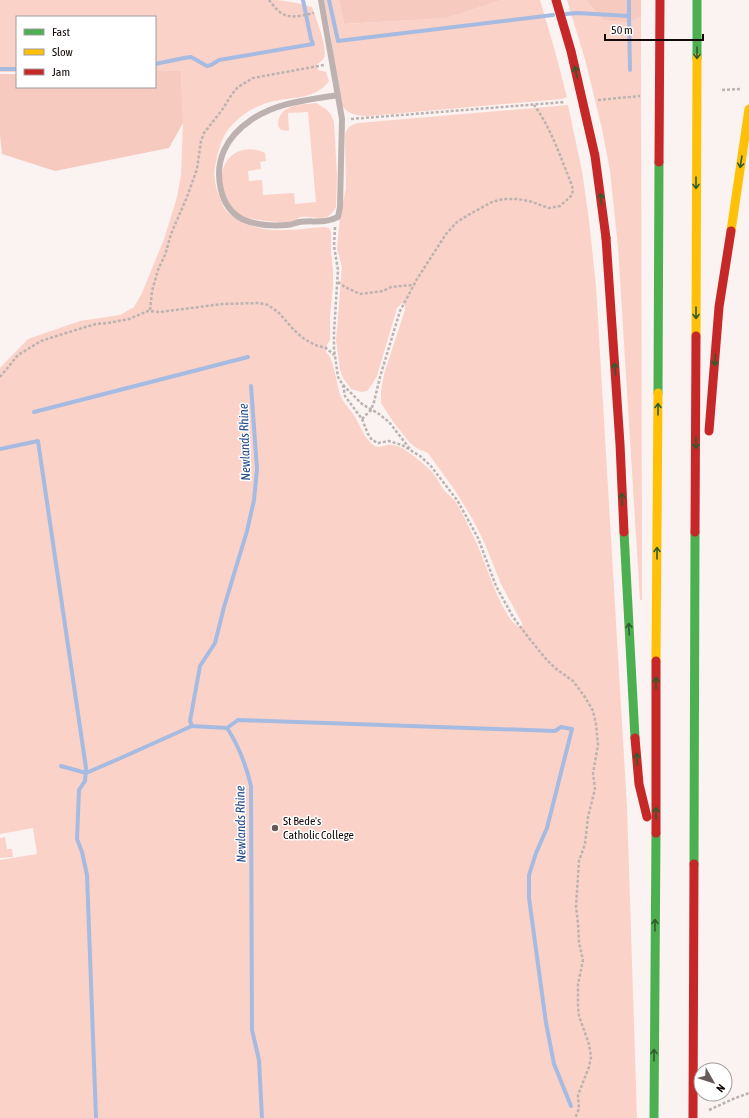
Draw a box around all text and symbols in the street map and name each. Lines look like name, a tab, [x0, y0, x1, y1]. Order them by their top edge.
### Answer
legend	[16, 16, 156, 88]
scale bar	[605, 16, 703, 42]
text: 50 m	[611, 23, 633, 37]
text: Fast	[52, 25, 70, 39]
text: Slow	[52, 45, 73, 59]
one-way arrow	[693, 46, 701, 59]
text: Jam	[52, 65, 70, 79]
one-way arrow	[572, 66, 580, 79]
one-way arrow	[737, 155, 745, 168]
one-way arrow	[692, 176, 700, 189]
one-way arrow	[597, 193, 604, 206]
one-way arrow	[692, 306, 700, 319]
one-way arrow	[711, 353, 718, 366]
one-way arrow	[611, 363, 618, 376]
water label: Newlands Rhine	[236, 403, 253, 481]
one-way arrow	[654, 403, 662, 416]
one-way arrow	[692, 436, 700, 449]
one-way arrow	[619, 493, 626, 506]
one-way arrow	[653, 547, 661, 560]
one-way arrow	[626, 623, 633, 636]
one-way arrow	[652, 677, 660, 690]
one-way arrow	[634, 753, 641, 766]
water label: Newlands Rhine	[232, 785, 249, 863]
one-way arrow	[652, 807, 660, 820]
place label: St Bede's Catholic College	[283, 814, 354, 842]
marker: St Bede's Catholic College	[270, 823, 280, 833]
one-way arrow	[651, 919, 659, 932]
one-way arrow	[650, 1049, 658, 1062]
north arrow	[693, 1062, 733, 1102]
text: N	[714, 1082, 727, 1095]

